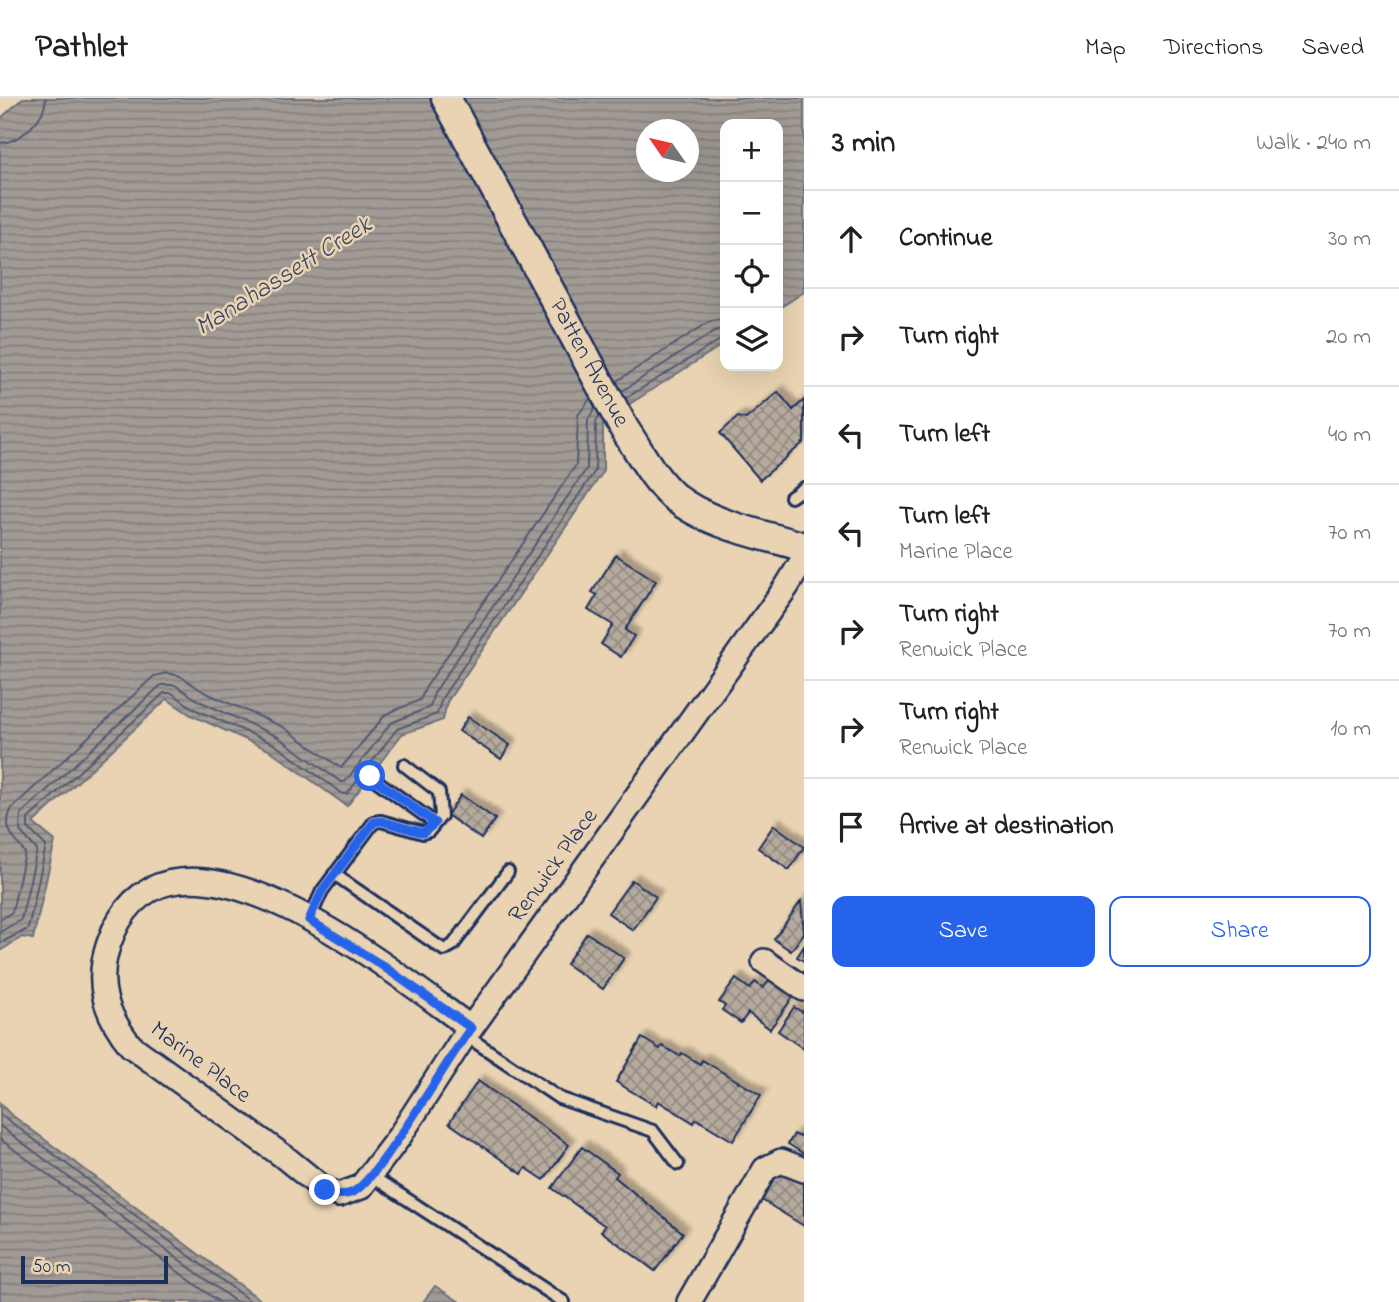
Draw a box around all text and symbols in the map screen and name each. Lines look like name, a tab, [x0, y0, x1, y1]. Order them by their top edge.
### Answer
text: Pathlet	[35, 24, 128, 72]
text: Map	[1085, 31, 1126, 66]
text: Directions	[1164, 31, 1263, 66]
text: Saved	[1301, 31, 1364, 66]
north arrow	[636, 119, 699, 182]
map controls	[720, 119, 783, 371]
button: +	[720, 119, 783, 182]
text: 3 min	[832, 122, 895, 166]
text: Walk · 240 m	[1256, 127, 1371, 160]
button: −	[720, 182, 783, 245]
water label: Manahassett Creek	[188, 206, 381, 347]
icon: ahead	[832, 220, 870, 258]
text: Continue	[899, 220, 992, 258]
text: 30 m	[1328, 223, 1371, 256]
button: locate	[720, 245, 783, 308]
street label: Patten Avenue	[540, 292, 638, 434]
button: layers	[720, 308, 783, 371]
icon: right	[832, 318, 870, 356]
text: Turn right	[899, 318, 999, 356]
text: 20 m	[1326, 321, 1371, 354]
icon: left	[832, 416, 870, 454]
text: Turn left	[899, 416, 990, 454]
text: 40 m	[1328, 419, 1371, 452]
text: Turn left	[899, 498, 990, 536]
icon: left	[832, 514, 870, 552]
text: 70 m	[1328, 517, 1371, 550]
text: Marine Place	[899, 536, 1013, 569]
text: Turn right	[899, 596, 999, 634]
icon: right	[832, 612, 870, 650]
text: 70 m	[1328, 615, 1371, 648]
text: Renwick Place	[899, 634, 1027, 667]
text: Turn right	[899, 694, 999, 732]
icon: right	[832, 710, 870, 748]
text: 10 m	[1330, 713, 1371, 746]
text: Renwick Place	[899, 732, 1027, 765]
route start	[354, 760, 385, 791]
street label: Renwick Place	[500, 801, 608, 930]
icon: arrive	[832, 808, 870, 846]
text: Arrive at destination	[899, 808, 1114, 846]
button: Save	[832, 896, 1095, 967]
button: Share	[1109, 896, 1371, 967]
street label: Marine Place	[142, 1013, 258, 1113]
route end	[309, 1174, 340, 1205]
scale bar	[21, 1253, 168, 1285]
text: 50 m	[32, 1254, 71, 1281]

